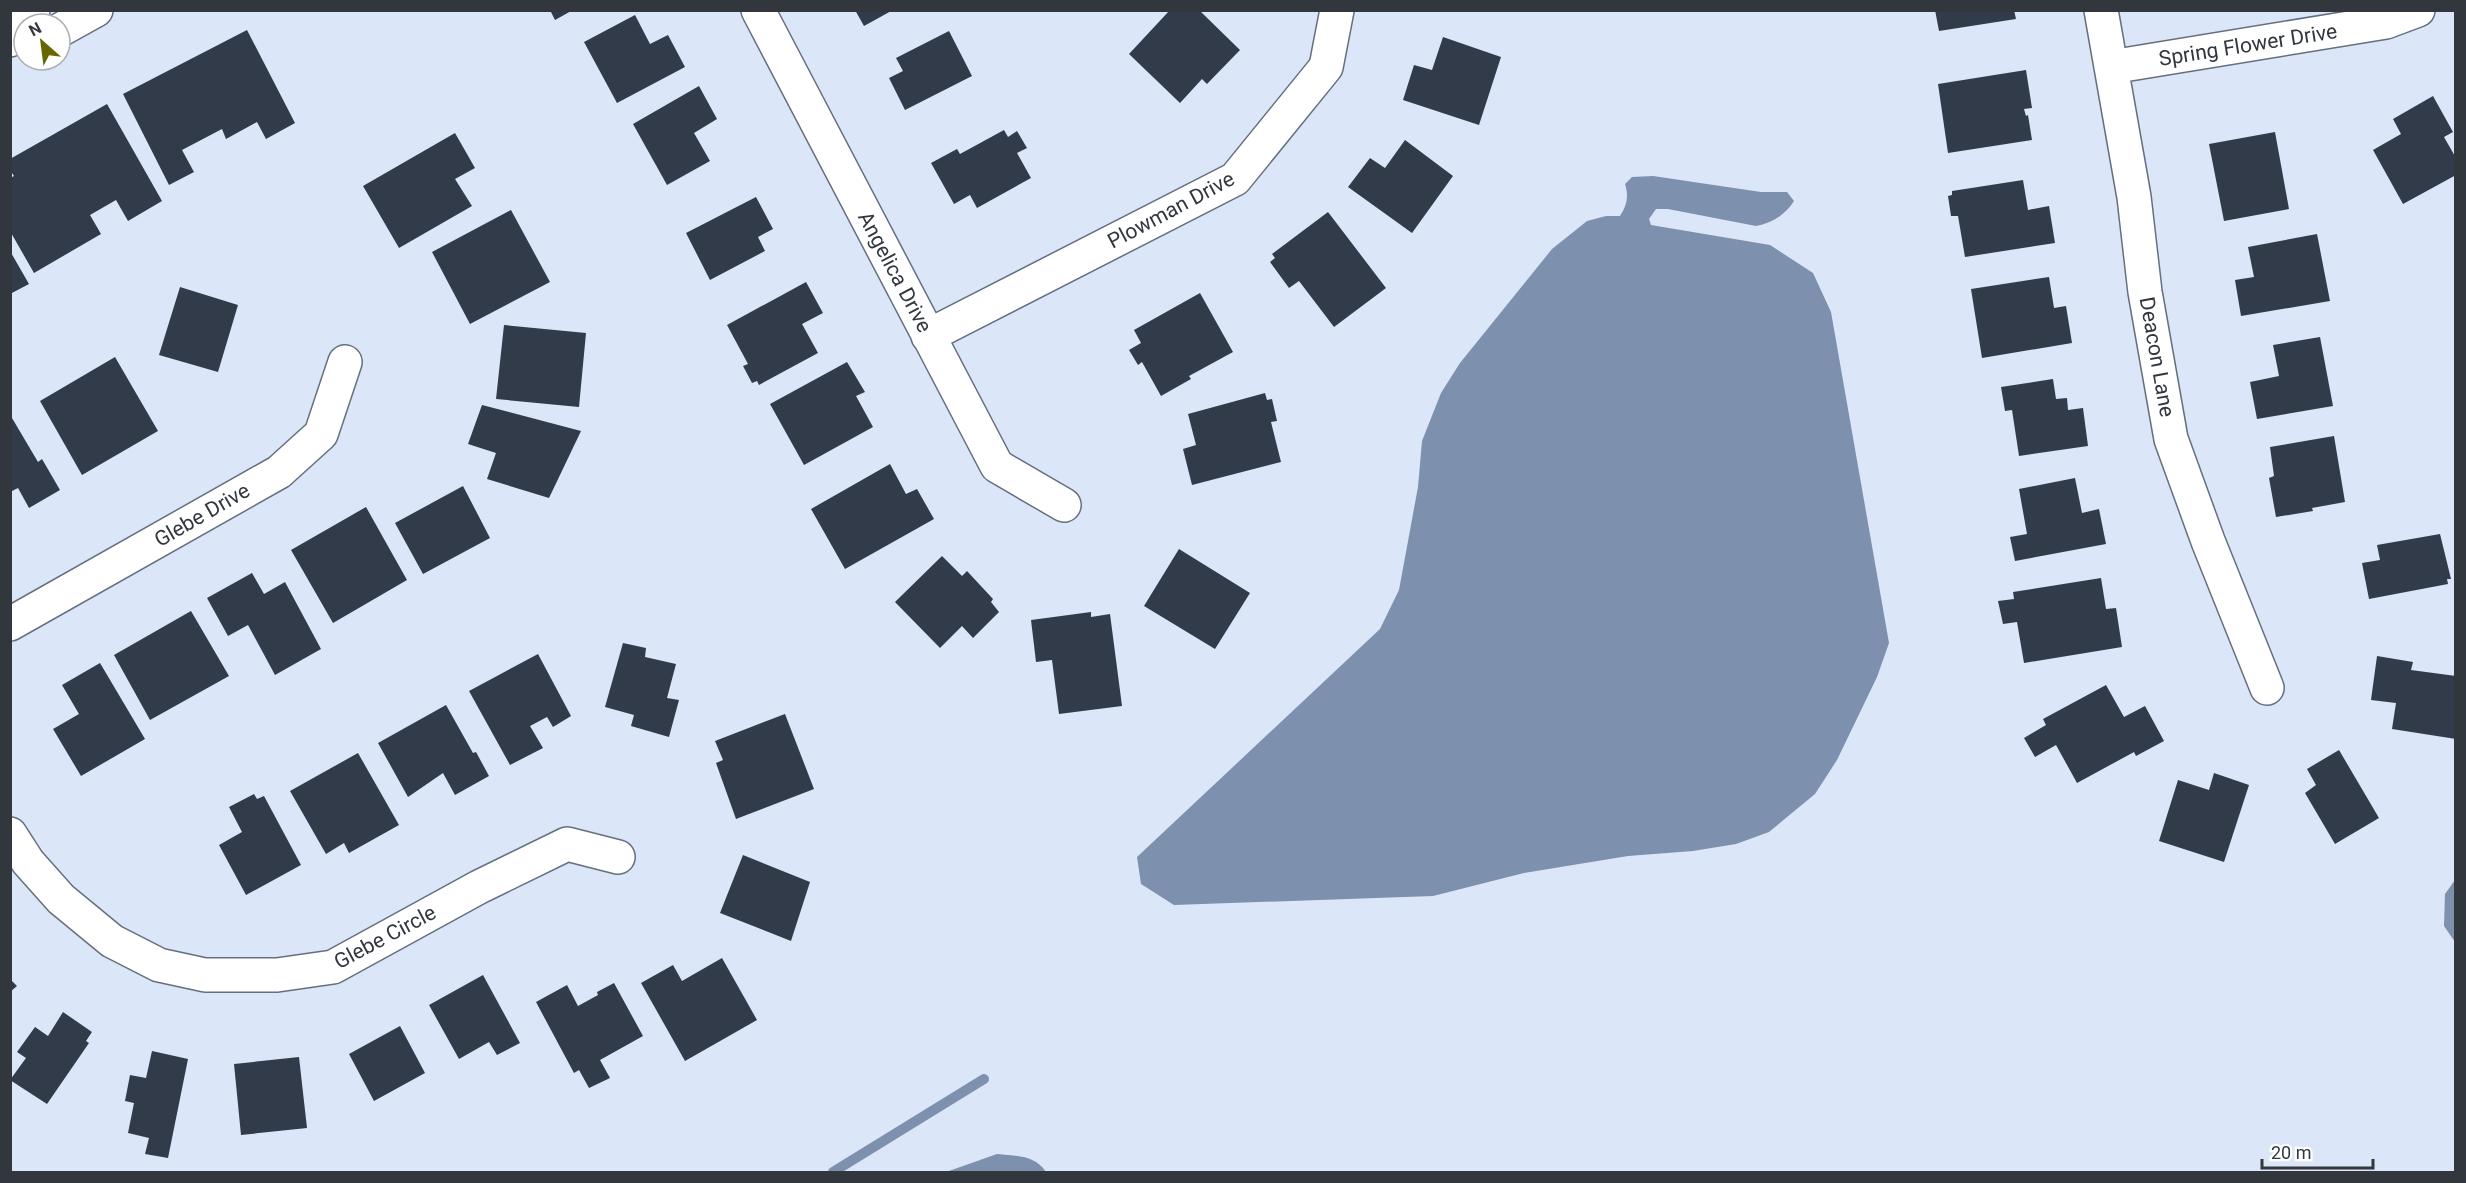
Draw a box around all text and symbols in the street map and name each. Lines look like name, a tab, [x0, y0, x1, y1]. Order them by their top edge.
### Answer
north arrow	[12, 12, 72, 72]
text: N	[26, 18, 45, 40]
street label: Spring Flower Drive	[2157, 19, 2339, 71]
street label: Plowman Drive	[1104, 167, 1238, 253]
street label: Angelica Drive	[853, 208, 937, 336]
street label: Deacon Lane	[2135, 295, 2179, 419]
street label: Glebe Drive	[150, 478, 254, 552]
street label: Glebe Circle	[330, 900, 440, 974]
scale bar	[2262, 1132, 2373, 1170]
text: 20 m	[2271, 1142, 2311, 1163]

